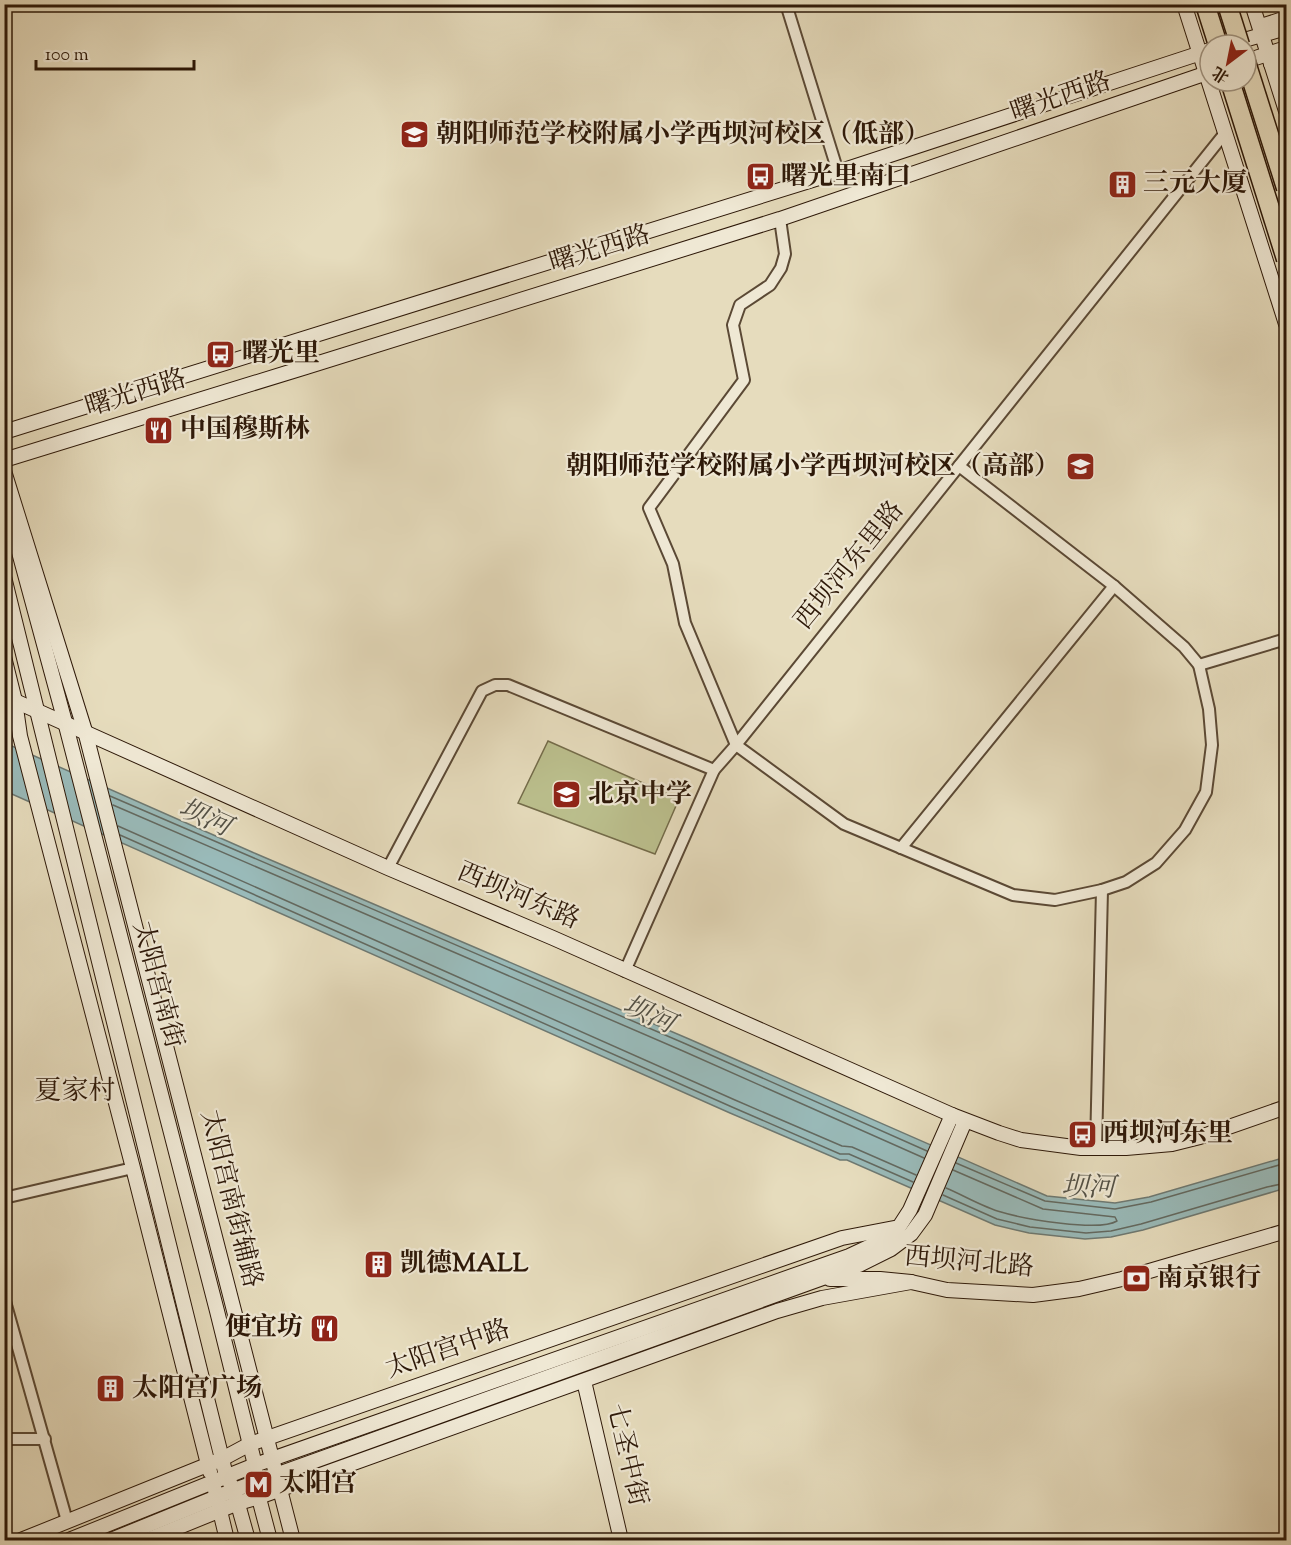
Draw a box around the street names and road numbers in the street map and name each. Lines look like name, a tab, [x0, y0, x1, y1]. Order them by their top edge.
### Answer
street label: 曙光西路	[1006, 64, 1116, 132]
street label: 曙光西路	[545, 217, 655, 283]
street label: 曙光西路	[81, 361, 191, 427]
street label: 西坝河东里路	[787, 494, 913, 638]
street label: 西坝河东路	[451, 855, 585, 939]
street label: 太阳宫南街	[122, 917, 192, 1053]
street label: 太阳宫南街辅路	[190, 1106, 270, 1292]
street label: 西坝河北路	[903, 1239, 1035, 1287]
street label: 太阳宫中路	[381, 1311, 515, 1389]
street label: 七圣中街	[596, 1400, 656, 1510]

